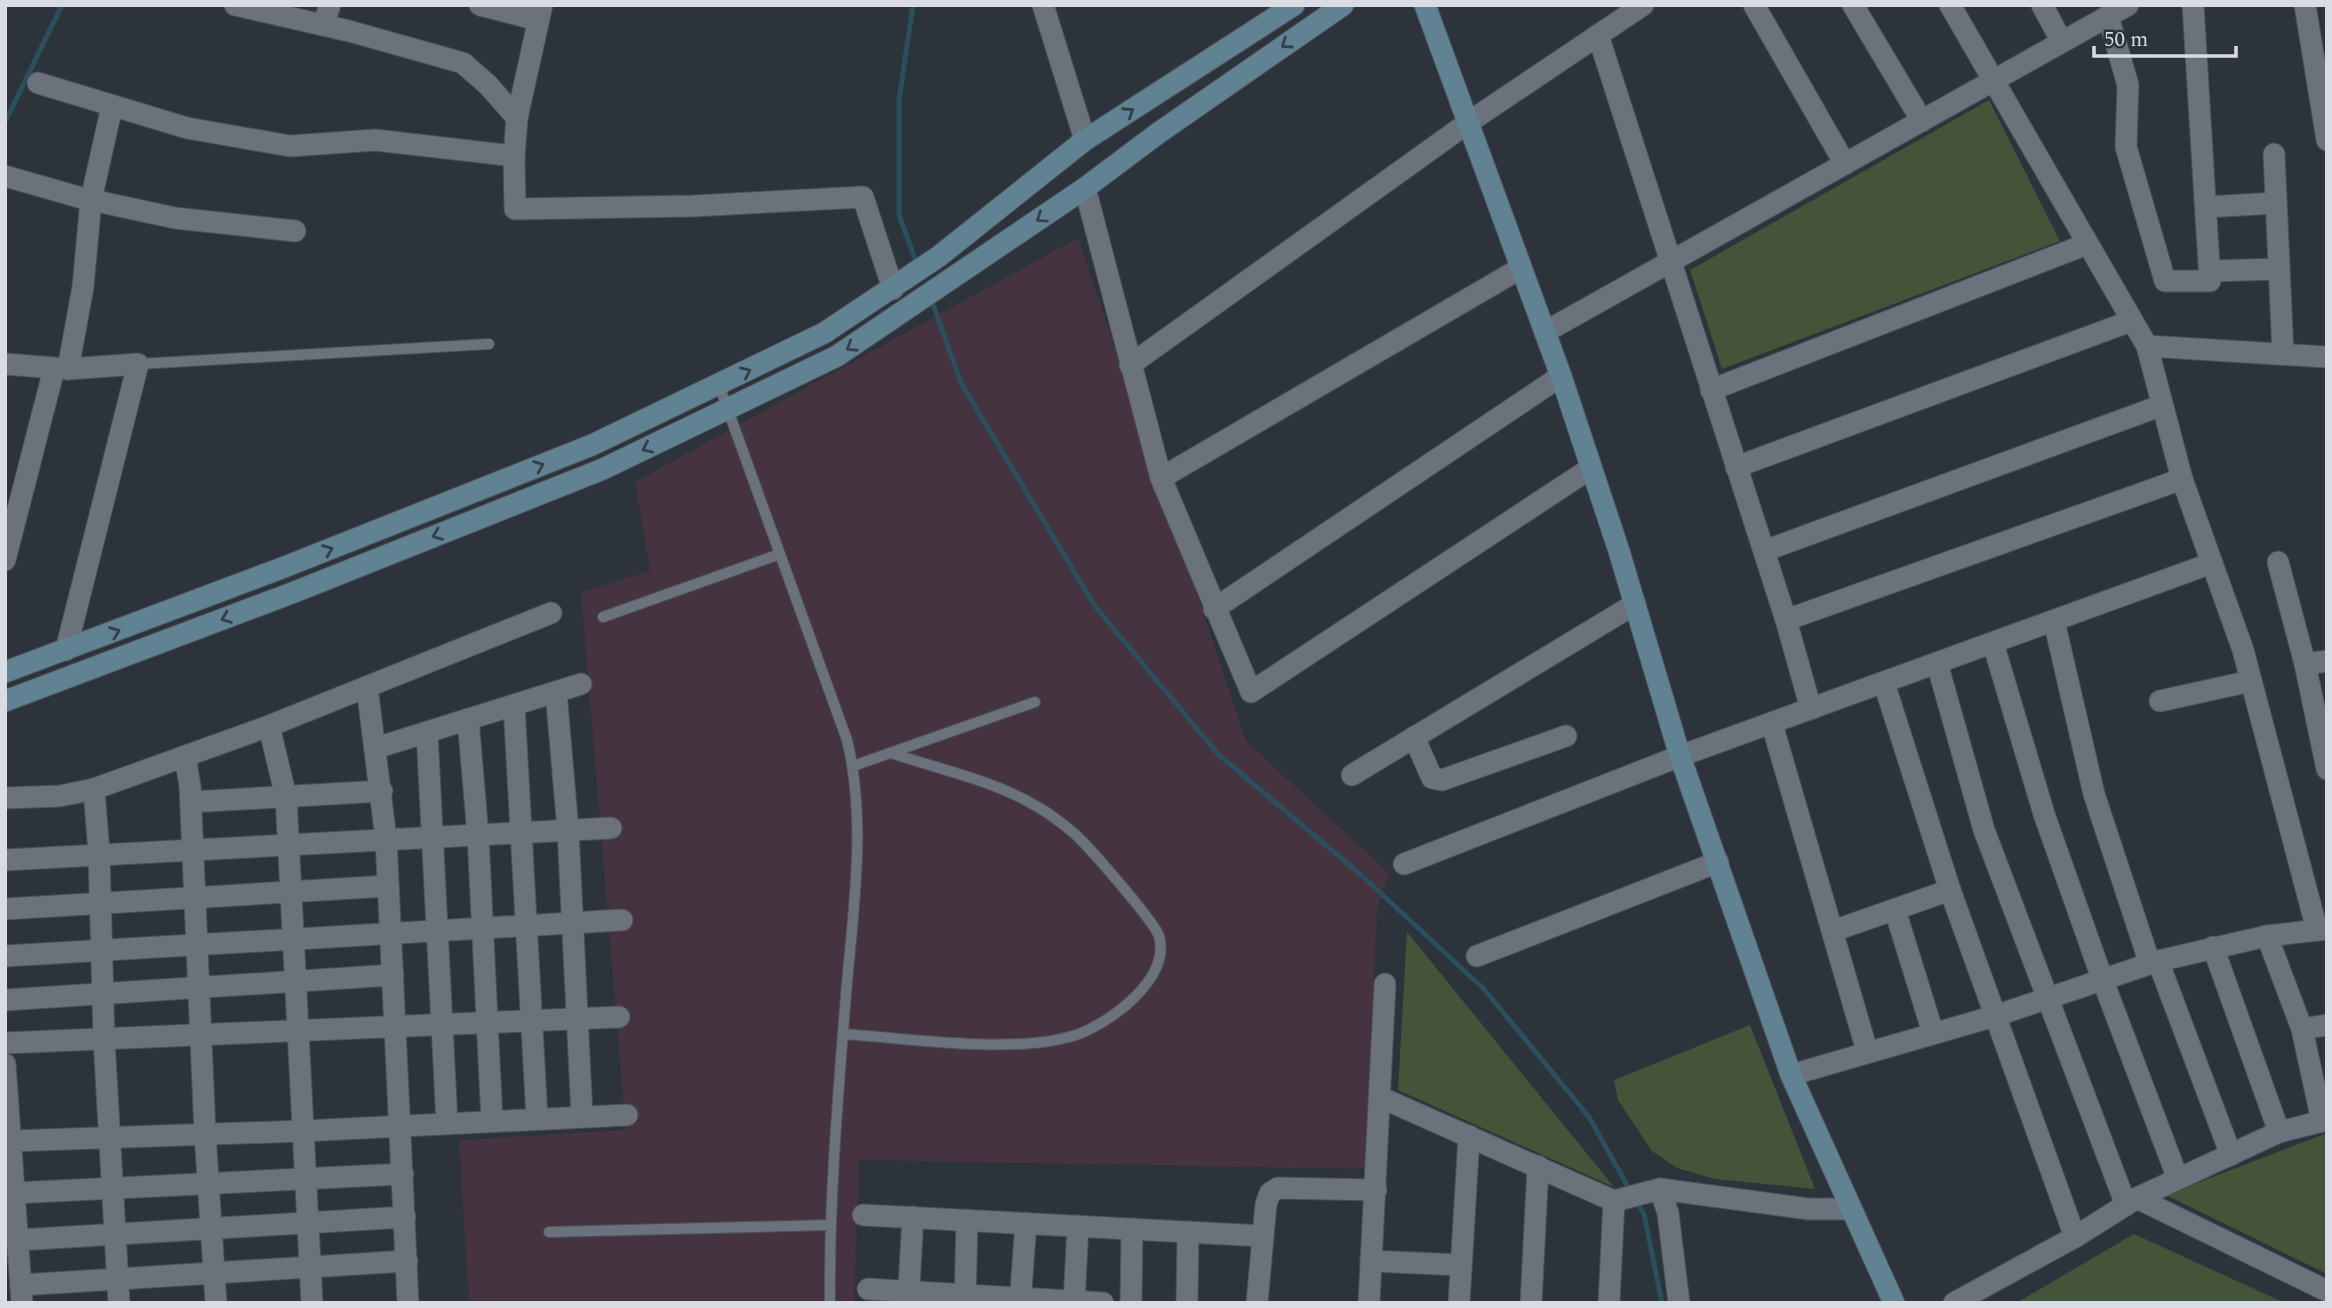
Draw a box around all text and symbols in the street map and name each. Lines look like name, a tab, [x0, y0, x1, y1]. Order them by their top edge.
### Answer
scale bar	[2094, 14, 2236, 58]
text: 50 m	[2104, 24, 2148, 56]
one-way arrow	[1281, 36, 1294, 49]
one-way arrow	[1121, 107, 1134, 120]
one-way arrow	[1036, 210, 1049, 222]
one-way arrow	[846, 339, 859, 352]
one-way arrow	[739, 366, 751, 380]
one-way arrow	[642, 440, 655, 454]
one-way arrow	[532, 460, 544, 474]
one-way arrow	[432, 527, 444, 541]
one-way arrow	[321, 545, 333, 559]
one-way arrow	[220, 610, 232, 624]
one-way arrow	[109, 626, 121, 640]

